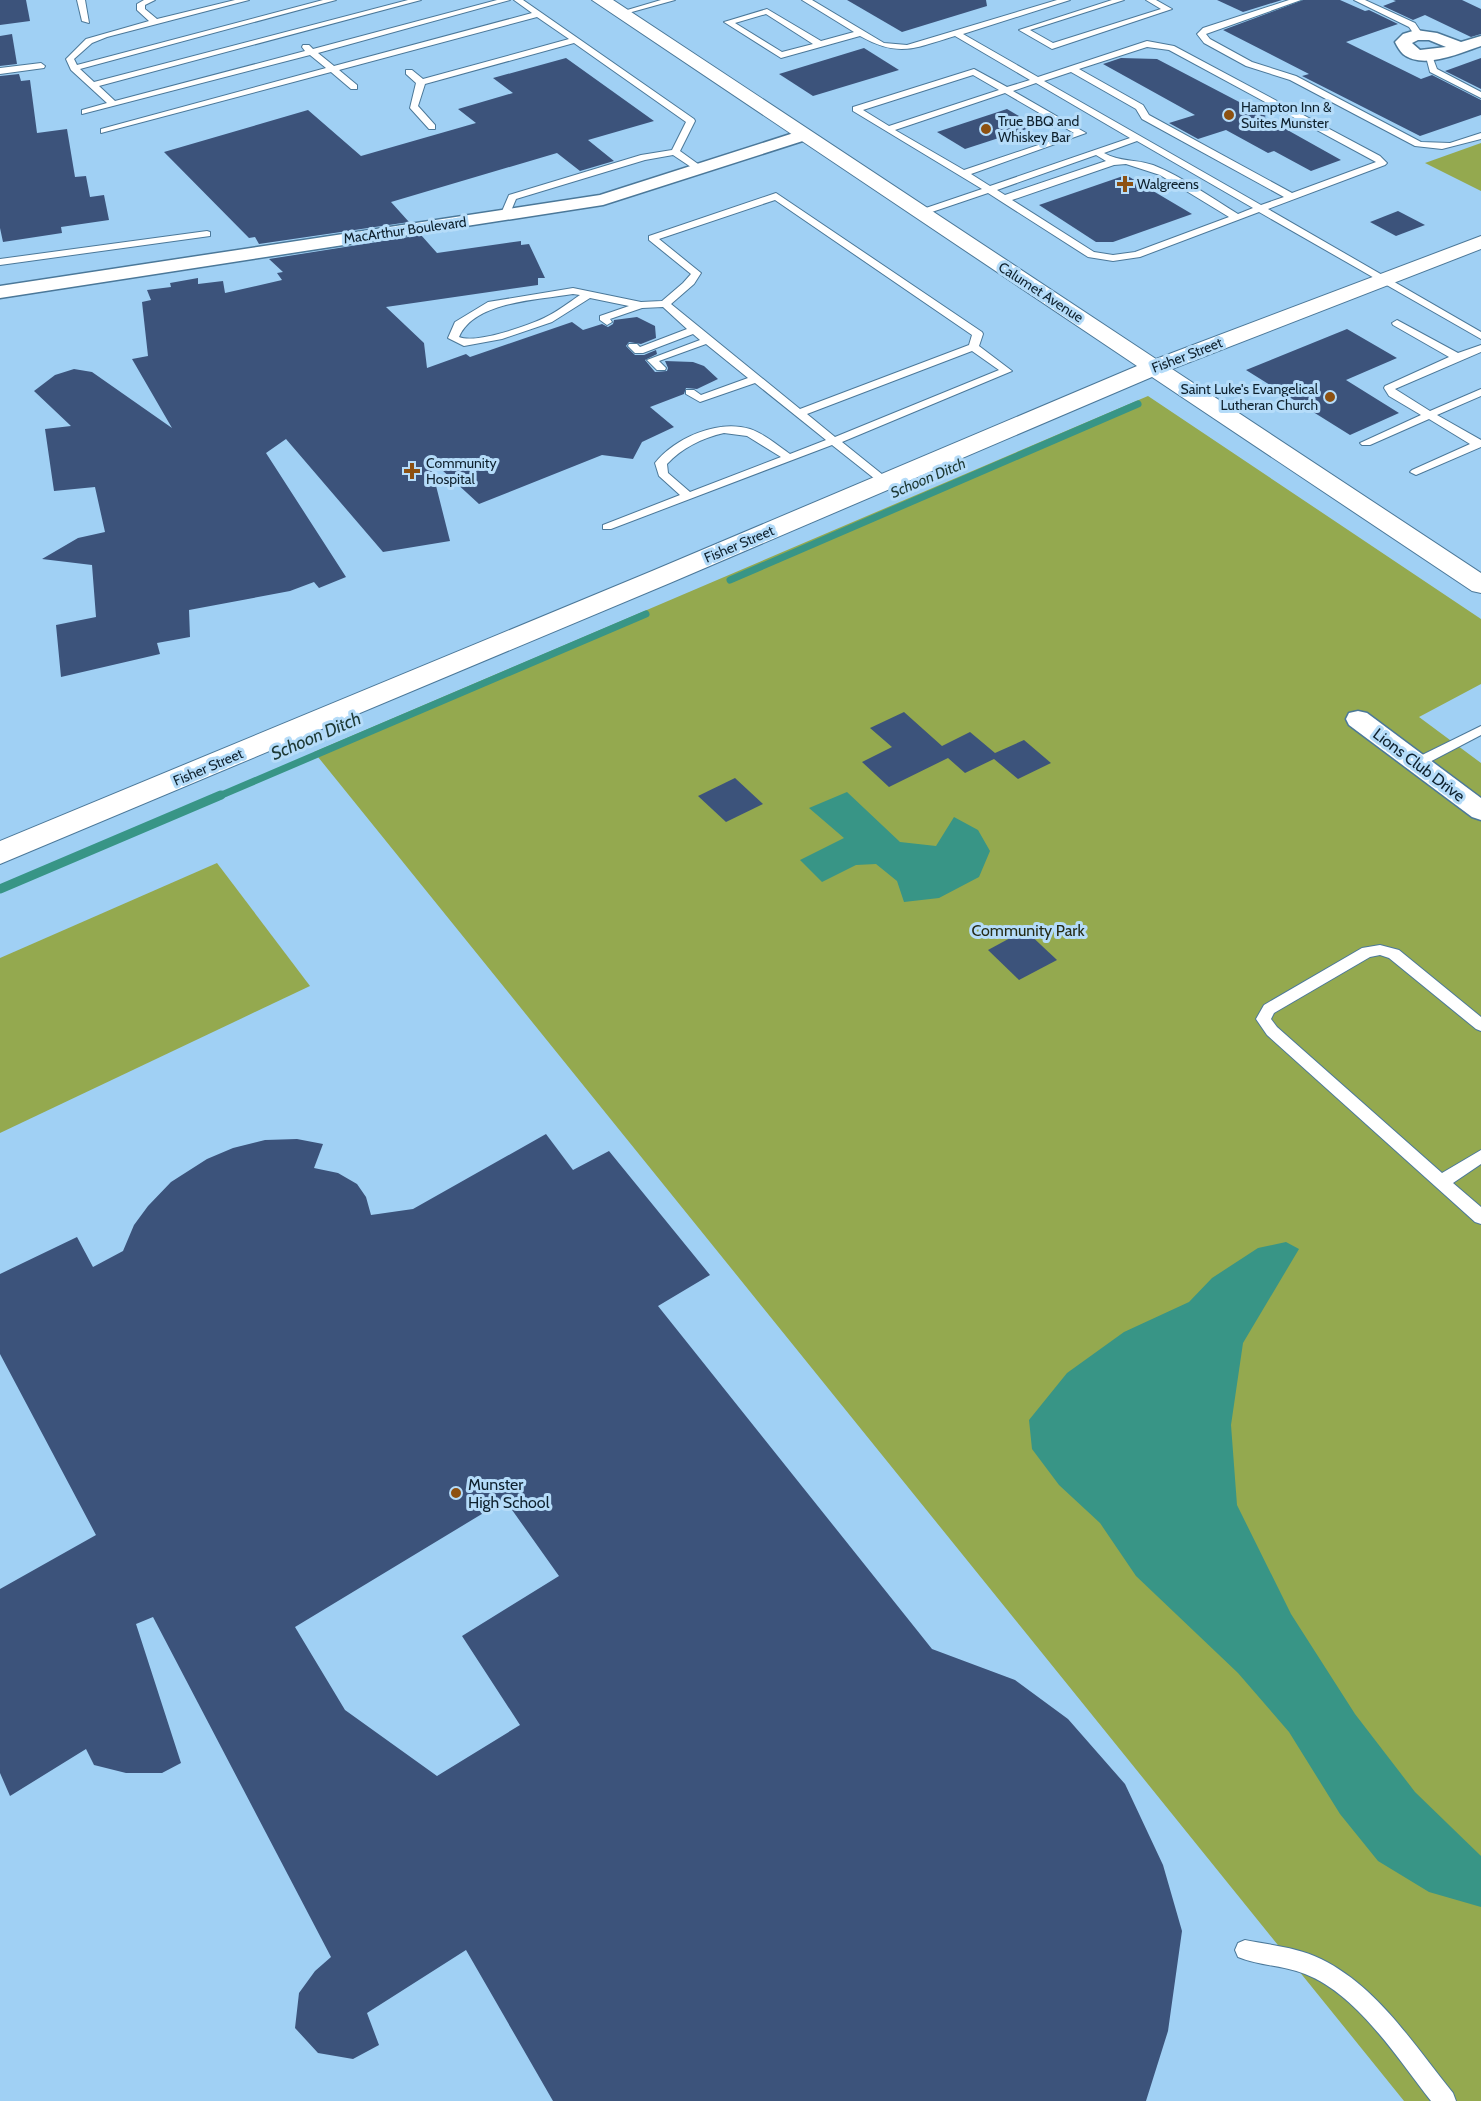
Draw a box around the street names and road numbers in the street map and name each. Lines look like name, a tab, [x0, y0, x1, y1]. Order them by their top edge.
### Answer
street label: MacArthur Boulevard	[342, 212, 468, 248]
street label: Calumet Avenue	[995, 258, 1087, 326]
street label: Fisher Street	[1149, 333, 1225, 377]
street label: Fisher Street	[701, 521, 777, 567]
street label: Lions Club Drive	[1369, 724, 1469, 806]
street label: Fisher Street	[170, 744, 246, 790]

